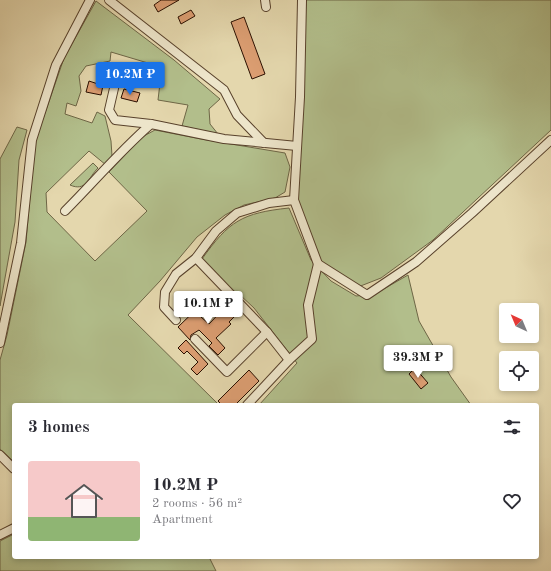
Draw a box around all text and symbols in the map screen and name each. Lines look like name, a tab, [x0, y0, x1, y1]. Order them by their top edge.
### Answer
pin: 10.2M ₽	[93, 62, 167, 96]
text: 10.2M ₽	[105, 68, 155, 81]
pin: 10.1M ₽	[171, 291, 245, 325]
text: 10.1M ₽	[183, 297, 233, 310]
north arrow	[499, 303, 539, 343]
map controls	[499, 303, 539, 391]
pin: 39.3M ₽	[381, 345, 455, 379]
text: 39.3M ₽	[393, 351, 443, 364]
button: locate	[499, 351, 539, 391]
icon: filters	[501, 416, 523, 438]
text: 3 homes	[28, 419, 90, 436]
icon: home	[60, 477, 108, 525]
text: 10.2M ₽	[152, 477, 218, 494]
icon: heart	[501, 490, 523, 512]
text: 2 rooms · 56 m²	[152, 497, 242, 510]
text: Apartment	[152, 513, 213, 526]

